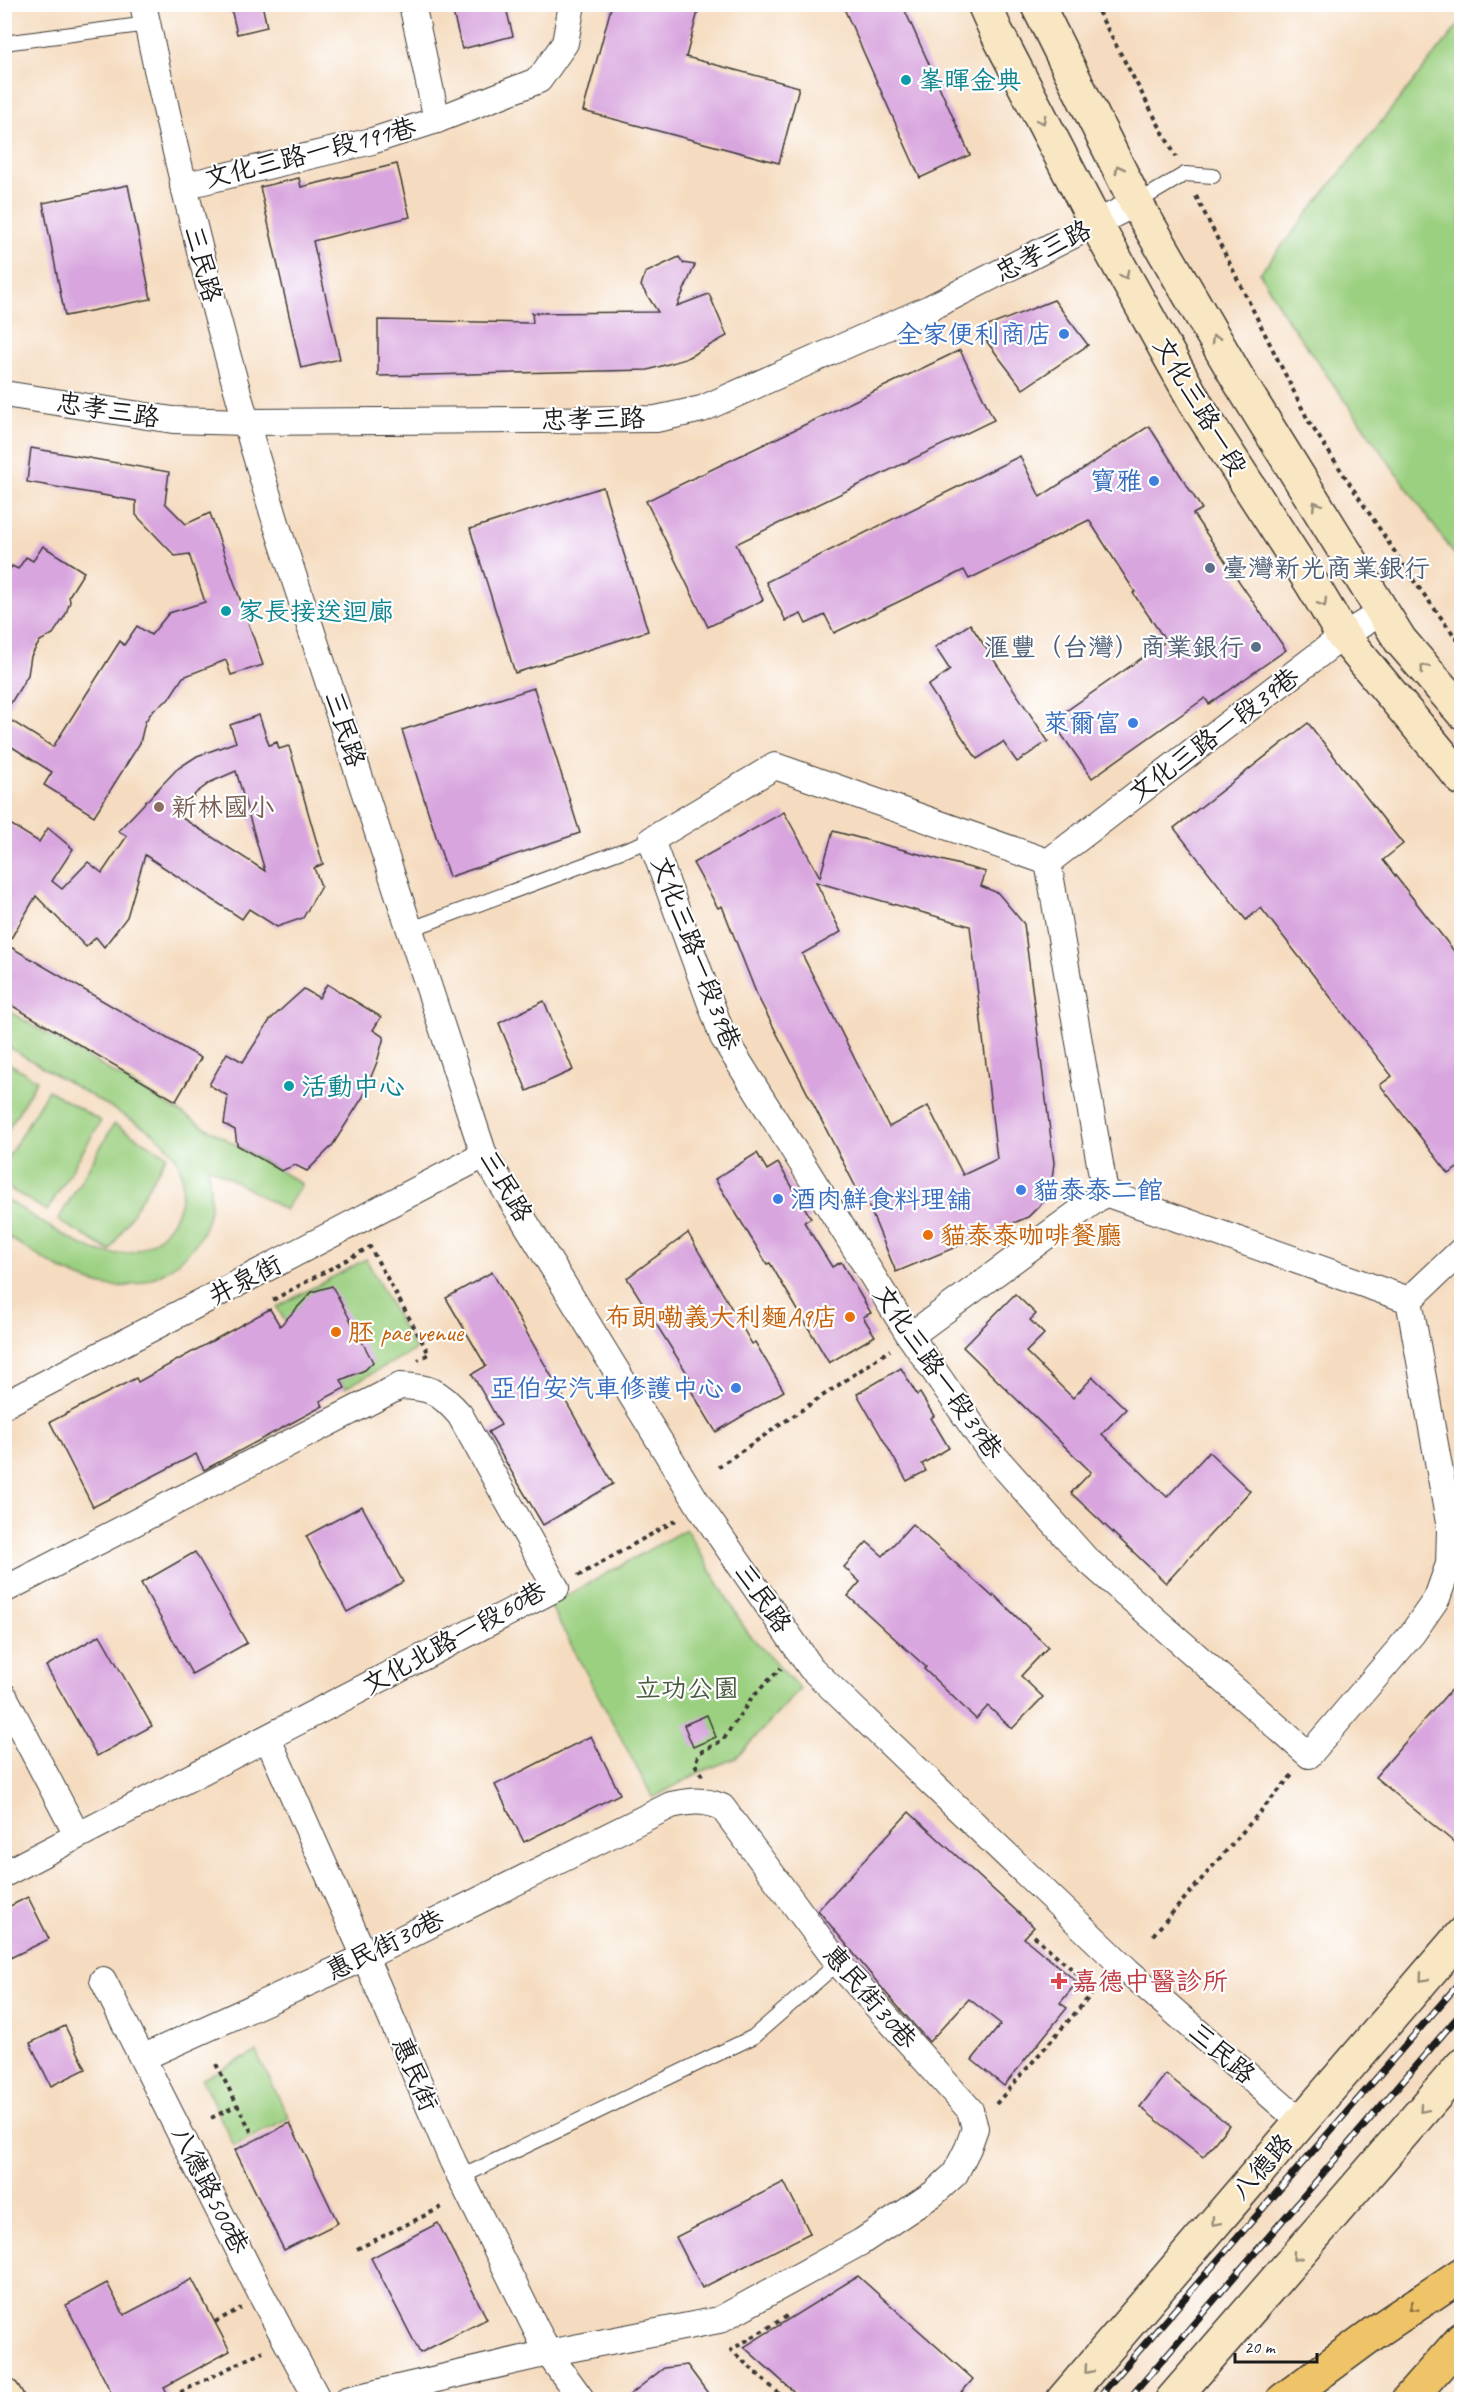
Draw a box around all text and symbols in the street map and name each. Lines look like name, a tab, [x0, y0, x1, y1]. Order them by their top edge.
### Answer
place label: 峯暉金典	[918, 64, 1022, 97]
marker: 峯暉金典	[899, 73, 913, 87]
street label: 文化三路一段191巷	[201, 111, 419, 195]
one-way arrow	[1035, 114, 1046, 125]
one-way arrow	[1114, 164, 1126, 175]
street label: 忠孝三路	[989, 213, 1097, 289]
street label: 三民路	[177, 222, 229, 306]
one-way arrow	[1117, 269, 1129, 279]
place label: 全家便利商店	[896, 318, 1052, 351]
marker: 全家便利商店	[1057, 327, 1071, 341]
street label: 文化三路一段	[1146, 331, 1254, 481]
one-way arrow	[1210, 335, 1222, 345]
street label: 忠孝三路	[54, 386, 162, 434]
street label: 忠孝三路	[541, 402, 645, 436]
place label: 寶雅	[1090, 465, 1142, 498]
marker: 寶雅	[1147, 474, 1161, 488]
one-way arrow	[1312, 501, 1323, 512]
place label: 臺灣新光商業銀行	[1222, 552, 1430, 585]
marker: 臺灣新光商業銀行	[1203, 561, 1217, 575]
place label: 家長接送迴廊	[238, 595, 394, 628]
one-way arrow	[1316, 597, 1328, 607]
marker: 家長接送迴廊	[219, 604, 233, 618]
place label: 滙豐（台灣）商業銀行	[984, 631, 1244, 664]
marker: 滙豐（台灣）商業銀行	[1249, 640, 1263, 654]
street label: 文化三路一段39巷	[1122, 660, 1306, 810]
one-way arrow	[1420, 664, 1431, 675]
street label: 三民路	[317, 687, 373, 771]
place label: 萊爾富	[1043, 707, 1121, 740]
marker: 萊爾富	[1126, 716, 1140, 730]
place label: 新林國小	[171, 791, 275, 824]
marker: 新林國小	[152, 800, 166, 814]
street label: 文化三路一段39巷	[644, 851, 748, 1055]
place label: 活動中心	[301, 1070, 405, 1103]
marker: 活動中心	[282, 1079, 296, 1093]
street label: 三民路	[472, 1144, 540, 1228]
place label: 貓泰泰二館	[1033, 1174, 1163, 1207]
place label: 酒肉鮮食料理舖	[790, 1183, 972, 1216]
marker: 貓泰泰二館	[1014, 1183, 1028, 1197]
marker: 酒肉鮮食料理舖	[771, 1192, 785, 1206]
place label: 貓泰泰咖啡餐廳	[940, 1219, 1122, 1252]
marker: 貓泰泰咖啡餐廳	[921, 1228, 935, 1242]
street label: 井泉街	[203, 1248, 287, 1312]
street label: 文化三路一段39巷	[866, 1278, 1010, 1466]
place label: 布朗嘞義大利麵A9店	[605, 1301, 838, 1334]
marker: 布朗嘞義大利麵A9店	[843, 1310, 857, 1324]
place label: 胚 pae venue	[348, 1316, 465, 1349]
marker: 胚 pae venue	[329, 1325, 343, 1339]
place label: 亞伯安汽車修護中心	[490, 1372, 724, 1405]
marker: 亞伯安汽車修護中心	[729, 1381, 743, 1395]
street label: 三民路	[727, 1557, 799, 1639]
street label: 文化北路一段60巷	[356, 1574, 552, 1702]
park label: 立功公園	[635, 1672, 739, 1705]
street label: 惠民街30巷	[321, 1902, 449, 1988]
street label: 惠民街30巷	[816, 1938, 924, 2056]
place label: 嘉德中醫診所	[1072, 1965, 1228, 1998]
one-way arrow	[1420, 1971, 1431, 1982]
marker: 嘉德中醫診所	[1050, 1972, 1068, 1990]
street label: 三民路	[1182, 2015, 1262, 2091]
street label: 惠民街	[385, 2032, 445, 2116]
one-way arrow	[1419, 2102, 1430, 2113]
street label: 八德路500巷	[164, 2121, 256, 2259]
street label: 八德路	[1224, 2127, 1300, 2207]
one-way arrow	[1211, 2215, 1222, 2226]
one-way arrow	[1292, 2250, 1303, 2260]
one-way arrow	[1409, 2300, 1420, 2311]
scale bar	[1235, 2326, 1318, 2364]
text: 20 m	[1244, 2336, 1277, 2358]
one-way arrow	[1084, 2363, 1095, 2374]

